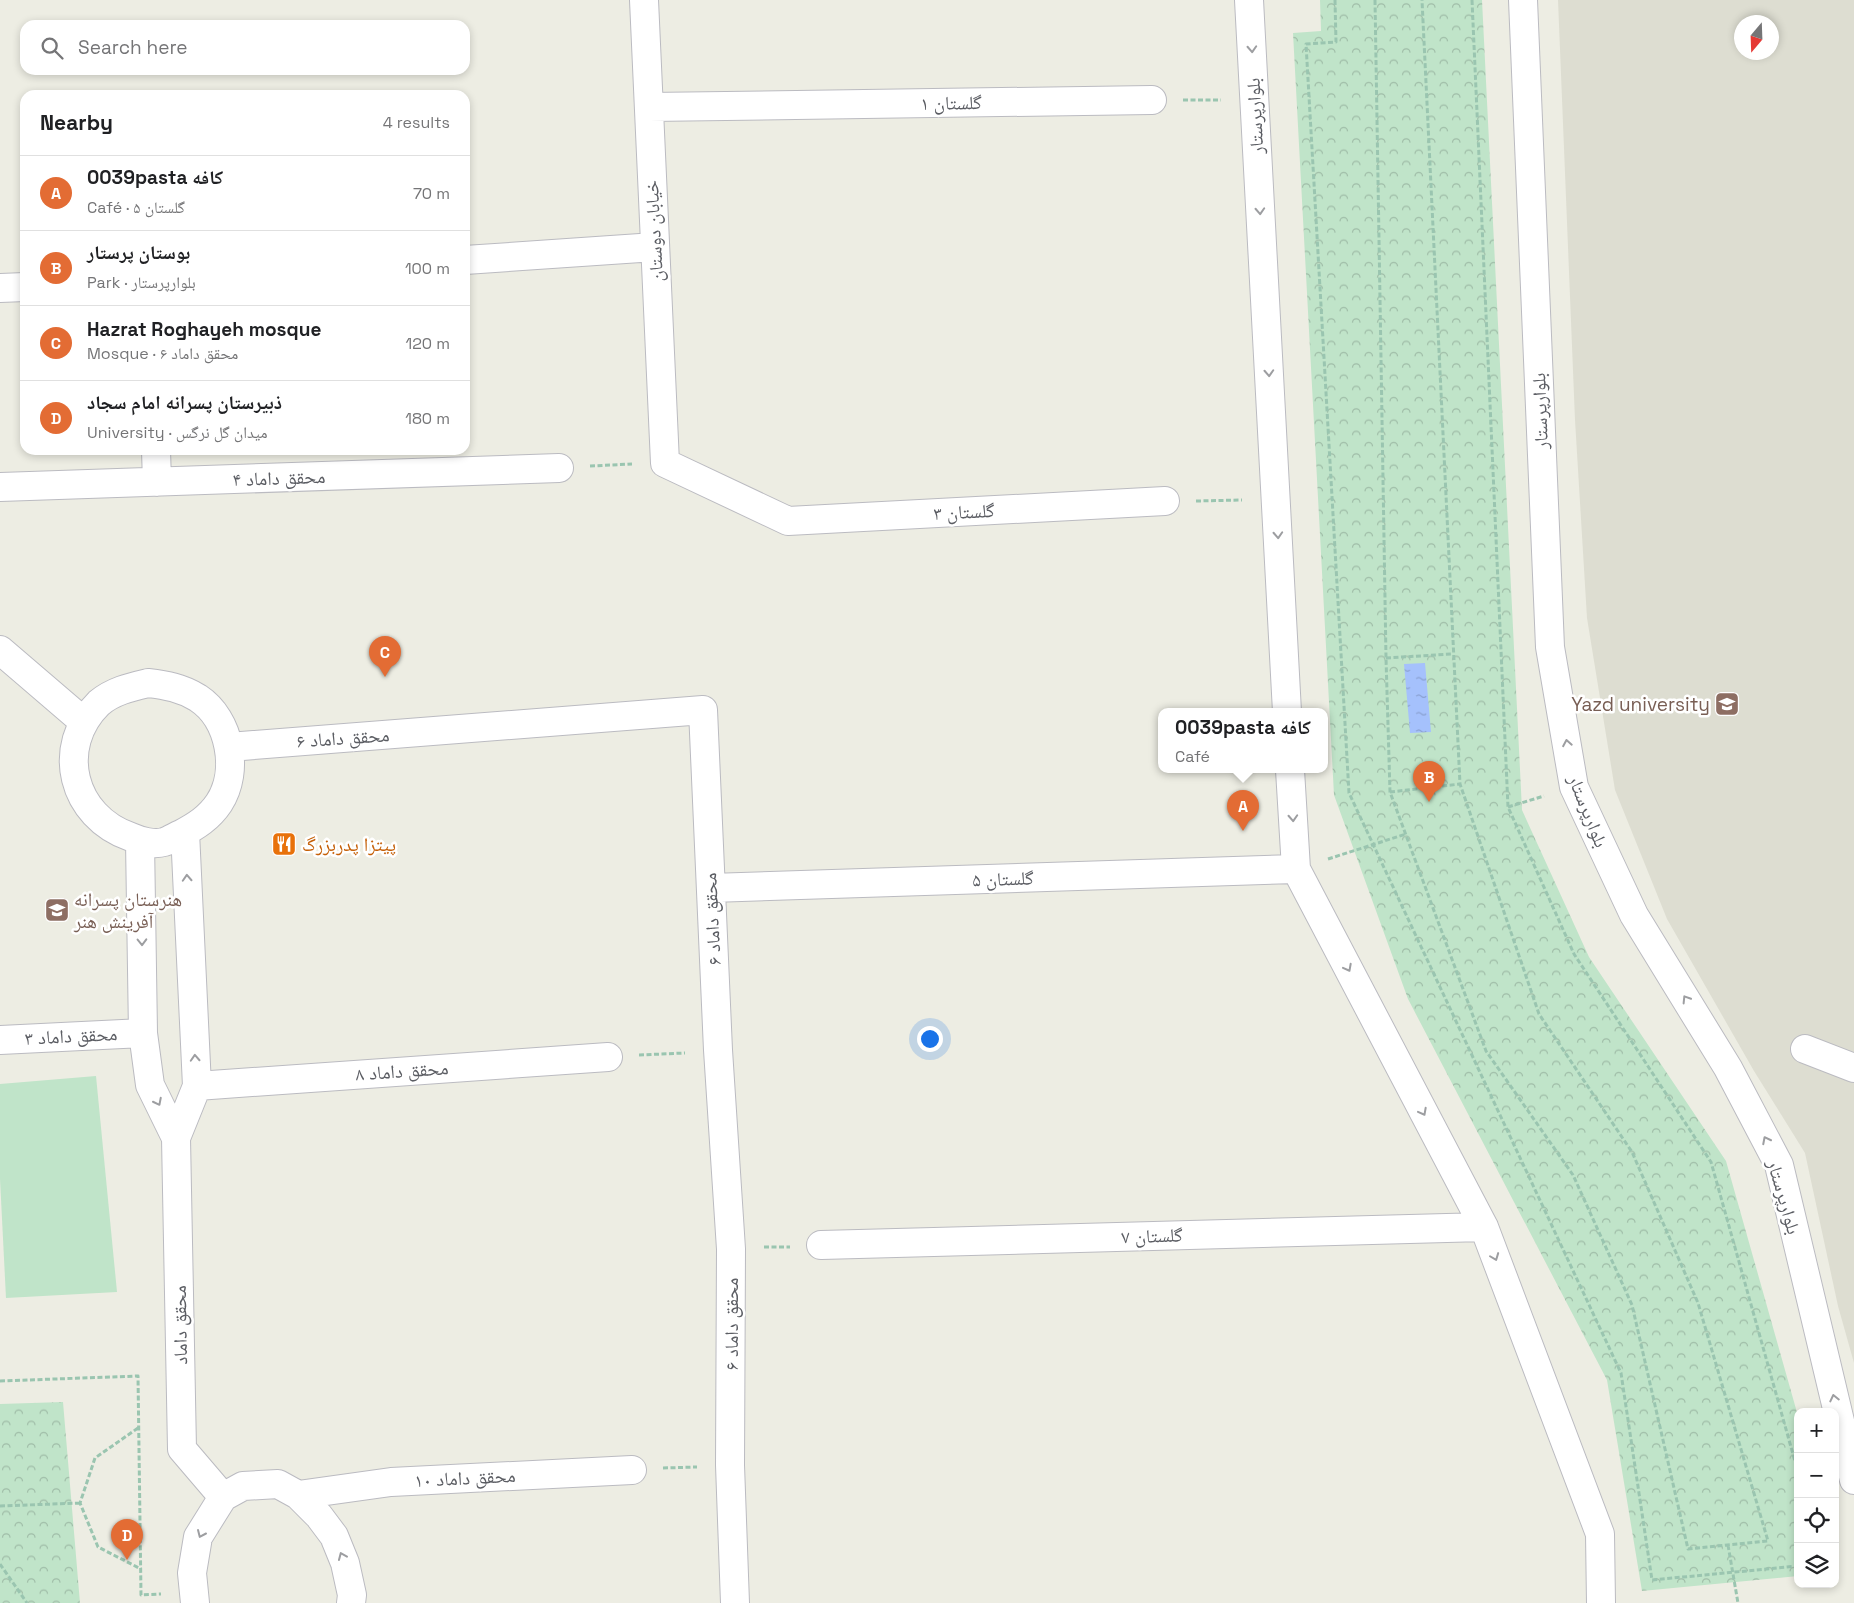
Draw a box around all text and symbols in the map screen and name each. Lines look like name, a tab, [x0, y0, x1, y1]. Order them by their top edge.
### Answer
north arrow	[1734, 15, 1779, 60]
search box	[20, 20, 470, 75]
icon: search	[38, 34, 66, 62]
text: Search here	[78, 35, 188, 60]
one-way arrow	[1246, 45, 1257, 53]
street label: بلوارپرستار	[1241, 77, 1270, 156]
street label: گلستان ۱	[920, 90, 982, 116]
text: Nearby	[40, 109, 113, 136]
text: 4 results	[383, 112, 450, 133]
text: 0039pasta کافه	[87, 165, 223, 190]
street label: خیابان دوستان	[639, 180, 669, 282]
text: A	[51, 183, 61, 204]
text: 70 m	[413, 183, 450, 204]
text: Café · گلستان ۵	[87, 197, 185, 218]
one-way arrow	[1255, 207, 1266, 215]
text: بوستان پرستار	[87, 240, 190, 265]
text: B	[51, 258, 61, 279]
text: 100 m	[405, 258, 450, 279]
text: Park · بلوارپرستار	[87, 272, 196, 293]
text: Hazrat Roghayeh mosque	[87, 317, 321, 342]
text: C	[51, 333, 61, 354]
text: 120 m	[406, 333, 450, 354]
text: Mosque · محقق داماد ۶	[87, 343, 238, 364]
one-way arrow	[1264, 369, 1275, 377]
street label: بلوارپرستار	[1526, 372, 1554, 451]
text: ذبیرستان پسرانه امام سجاد	[87, 390, 282, 415]
text: D	[51, 408, 61, 429]
text: 180 m	[405, 408, 450, 429]
text: University · میدان گل نرگس	[87, 422, 268, 443]
street label: محقق داماد ۴	[232, 464, 326, 492]
street label: گلستان ۳	[933, 498, 995, 526]
one-way arrow	[1272, 532, 1283, 540]
pin: C	[369, 636, 401, 677]
school or university icon: Yazd university	[1714, 691, 1740, 717]
place label: Yazd university	[1571, 692, 1710, 717]
popup	[1158, 708, 1328, 773]
text: 0039pasta کافه	[1175, 715, 1311, 740]
street label: محقق داماد ۶	[296, 722, 390, 754]
one-way arrow	[1562, 738, 1572, 747]
text: Café	[1175, 746, 1210, 767]
pin: B	[1413, 761, 1445, 802]
street label: بلوارپرستار	[1562, 770, 1614, 851]
pin: A	[1227, 790, 1259, 831]
one-way arrow	[1288, 815, 1298, 823]
restaurant icon: پیتزا پدربزرگ	[271, 831, 297, 857]
place label: پیتزا پدربزرگ	[302, 832, 396, 857]
street label: گلستان ۵	[972, 865, 1034, 893]
street label: محقق داماد ۶	[697, 872, 727, 966]
one-way arrow	[182, 874, 192, 882]
place label: هنرستان پسرانه آفرینش هنر	[73, 887, 182, 934]
school or university icon: هنرستان پسرانه آفرینش هنر	[44, 897, 70, 923]
one-way arrow	[136, 938, 147, 946]
one-way arrow	[1342, 963, 1352, 972]
one-way arrow	[1682, 995, 1692, 1004]
street label: محقق داماد ۳	[24, 1021, 118, 1051]
your location	[917, 1026, 943, 1052]
one-way arrow	[190, 1054, 201, 1062]
street label: محقق داماد ۸	[355, 1055, 449, 1087]
one-way arrow	[152, 1097, 162, 1106]
one-way arrow	[1417, 1107, 1427, 1116]
one-way arrow	[1762, 1137, 1772, 1146]
street label: بلوارپرستار	[1761, 1156, 1807, 1237]
street label: گلستان ۷	[1121, 1222, 1183, 1250]
one-way arrow	[1489, 1252, 1500, 1261]
street label: محقق داماد ۶	[719, 1278, 744, 1370]
street label: محقق داماد	[167, 1285, 193, 1365]
one-way arrow	[1830, 1395, 1840, 1403]
map controls	[1794, 1408, 1839, 1588]
button: +	[1794, 1408, 1839, 1453]
button: −	[1794, 1453, 1839, 1498]
street label: محقق داماد ۱۰	[414, 1463, 516, 1493]
button: locate	[1794, 1498, 1839, 1543]
pin: D	[111, 1519, 143, 1560]
one-way arrow	[196, 1529, 207, 1538]
button: layers	[1794, 1543, 1839, 1588]
one-way arrow	[337, 1552, 348, 1561]

